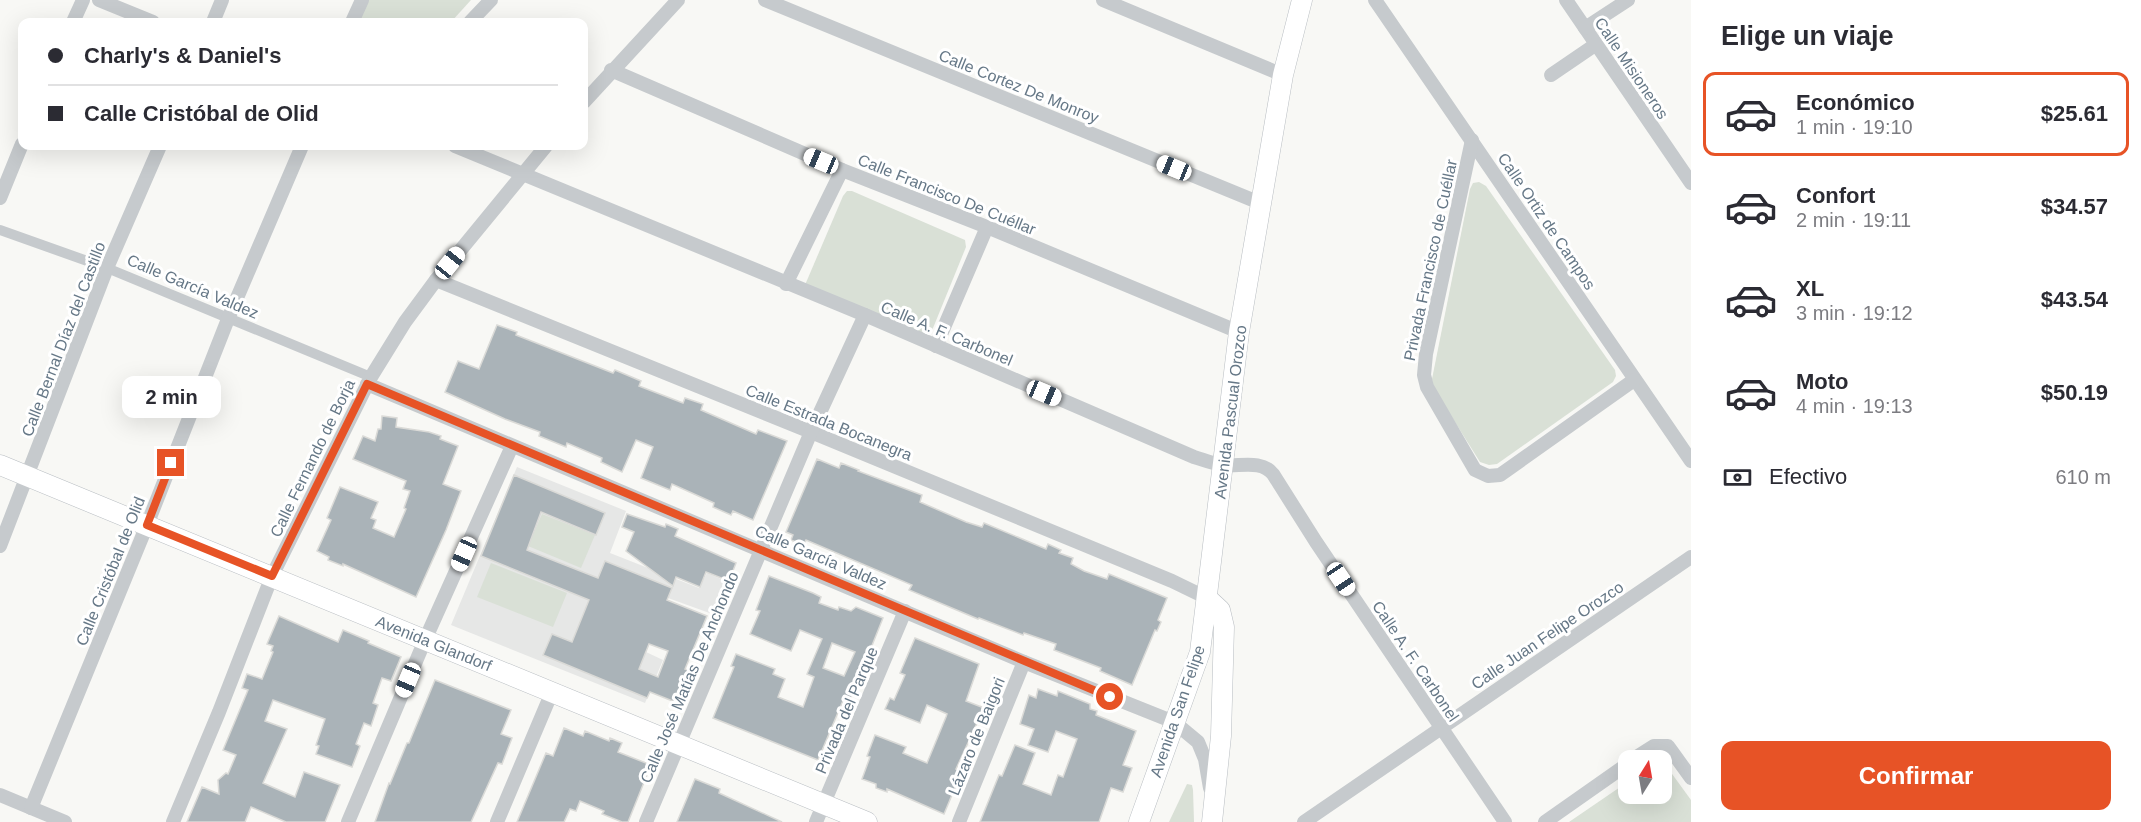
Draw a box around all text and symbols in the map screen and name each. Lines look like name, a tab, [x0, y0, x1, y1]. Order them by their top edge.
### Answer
street label: Calle Misioneros	[1591, 15, 1672, 122]
text: Elige un viaje	[1721, 21, 1894, 51]
text: Charly's & Daniel's	[84, 43, 282, 68]
street label: Calle Cortez De Monroy	[936, 47, 1101, 126]
icon: car	[1724, 87, 1778, 141]
text: Económico	[1796, 90, 1915, 115]
text: Calle Cristóbal de Olid	[84, 101, 319, 126]
text: $25.61	[2041, 101, 2108, 126]
text: 1 min · 19:10	[1796, 116, 1913, 138]
car	[801, 146, 841, 176]
street label: Calle Ortiz de Campos	[1495, 150, 1599, 293]
street label: Calle Francisco De Cuéllar	[855, 151, 1039, 238]
car	[1154, 153, 1194, 183]
street label: Privada Francisco de Cuéllar	[1401, 157, 1460, 362]
icon: car	[1724, 180, 1778, 234]
text: Confort	[1796, 183, 1875, 208]
text: $34.57	[2041, 194, 2108, 219]
text: 2 min · 19:11	[1796, 209, 1911, 231]
street label: Calle Bernal Díaz del Castillo	[18, 239, 109, 439]
car	[432, 243, 468, 283]
street label: Calle García Valdez	[125, 251, 261, 322]
icon: car	[1724, 273, 1778, 327]
text: XL	[1796, 276, 1824, 301]
text: $43.54	[2041, 287, 2108, 312]
street label: Calle A. F. Carbonel	[878, 298, 1015, 369]
text: 3 min · 19:12	[1796, 302, 1913, 324]
street label: Avenida Pascual Orozco	[1211, 324, 1250, 500]
icon: car	[1724, 366, 1778, 420]
text: Moto	[1796, 369, 1849, 394]
callout: 2 min	[122, 376, 220, 418]
street label: Calle Fernando de Borja	[267, 376, 358, 540]
car	[1024, 378, 1064, 408]
text: $50.19	[2041, 380, 2108, 405]
street label: Calle Estrada Bocanegra	[743, 381, 915, 464]
text: 2 min	[145, 386, 198, 408]
text: 4 min · 19:13	[1796, 395, 1913, 417]
route end	[157, 449, 184, 476]
icon: cash	[1721, 461, 1754, 494]
text: Efectivo	[1769, 464, 1847, 489]
text: 610 m	[2055, 466, 2111, 488]
street label: Calle Cristóbal de Olid	[73, 494, 148, 648]
street label: Calle García Valdez	[753, 522, 889, 593]
car	[448, 534, 480, 574]
car	[1323, 559, 1359, 599]
street label: Calle José Matías De Anchondo	[637, 569, 742, 785]
street label: Calle Juan Felipe Orozco	[1468, 578, 1627, 693]
street label: Calle A. F. Carbonel	[1369, 598, 1462, 725]
street label: Avenida Glandorf	[373, 612, 495, 675]
street label: Avenida San Felipe	[1147, 643, 1208, 779]
street label: Privada del Parque	[812, 644, 881, 776]
car	[393, 660, 423, 700]
street label: Lázaro de Baigori	[945, 675, 1008, 798]
route start	[1096, 683, 1123, 710]
button: Confirmar	[1721, 741, 2111, 810]
north arrow	[1618, 750, 1672, 804]
map controls	[1618, 750, 1672, 804]

